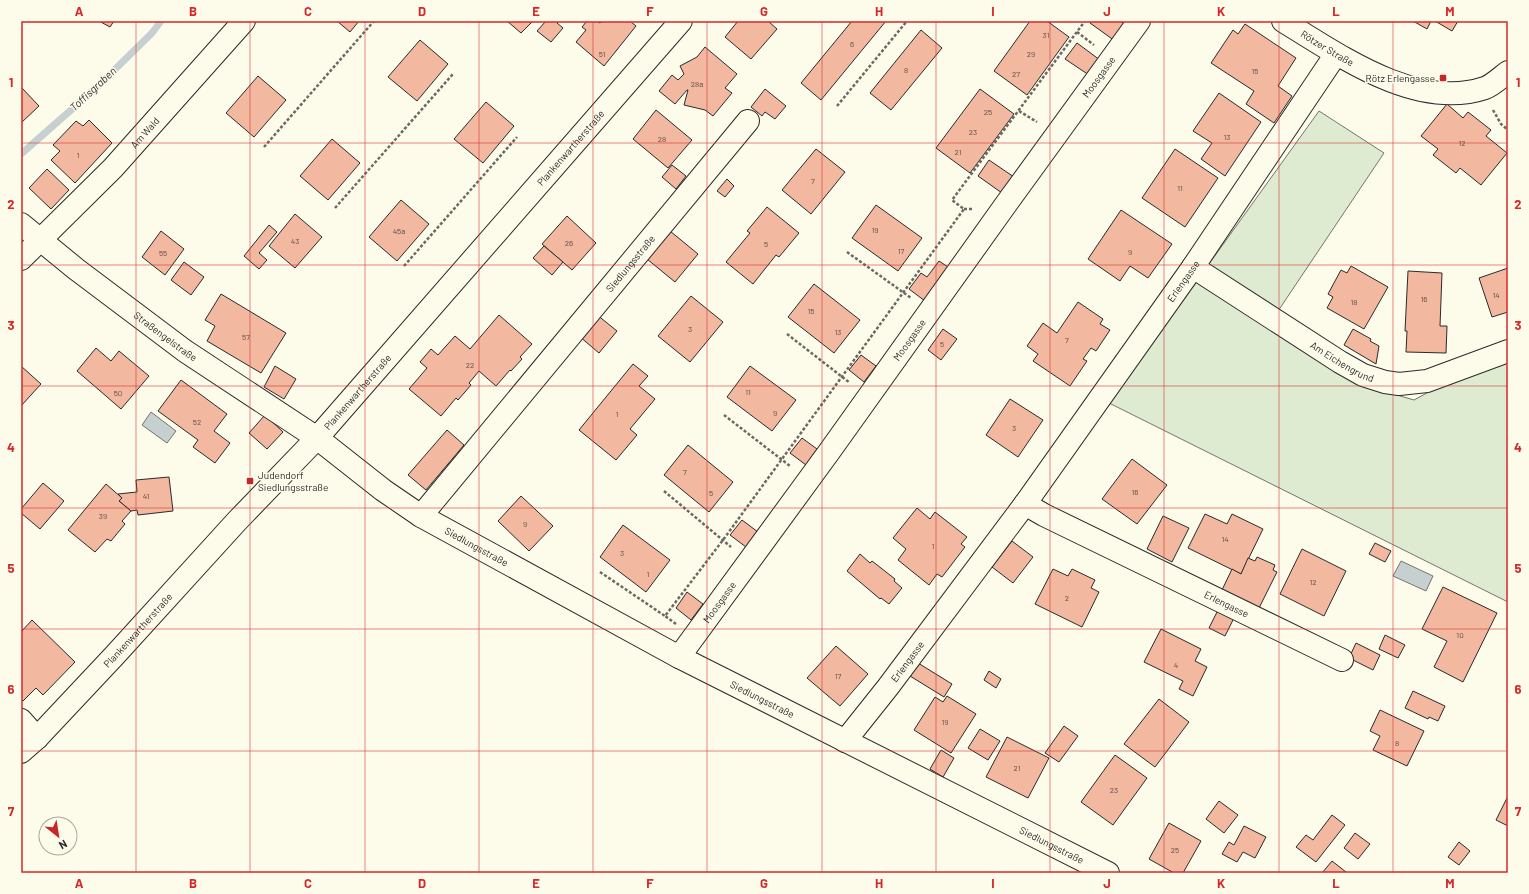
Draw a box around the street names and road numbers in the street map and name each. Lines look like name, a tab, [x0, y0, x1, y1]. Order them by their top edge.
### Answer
street label: Rötzer Straße	[1299, 28, 1356, 68]
street label: Moosgasse	[1079, 54, 1118, 100]
street label: Plankenwartherstraße	[534, 107, 607, 188]
street label: Am Wald	[128, 114, 162, 150]
street label: Siedlungsstraße	[603, 232, 657, 294]
street label: Erlengasse	[1164, 258, 1202, 304]
street label: Straßengelstraße	[132, 309, 199, 363]
street label: Moosgasse	[890, 317, 928, 363]
street label: Am Eichengrund	[1308, 339, 1376, 384]
street label: Plankenwartherstraße	[321, 352, 394, 432]
street label: Siedlungsstraße	[443, 524, 510, 569]
street label: Moosgasse	[700, 579, 738, 625]
street label: Erlengasse	[1202, 588, 1251, 620]
street label: Plankenwartherstraße	[101, 590, 175, 670]
street label: Erlengasse	[888, 639, 926, 684]
street label: Siedlungsstraße	[728, 678, 797, 720]
street label: Siedlungsstraße	[1018, 824, 1086, 866]

